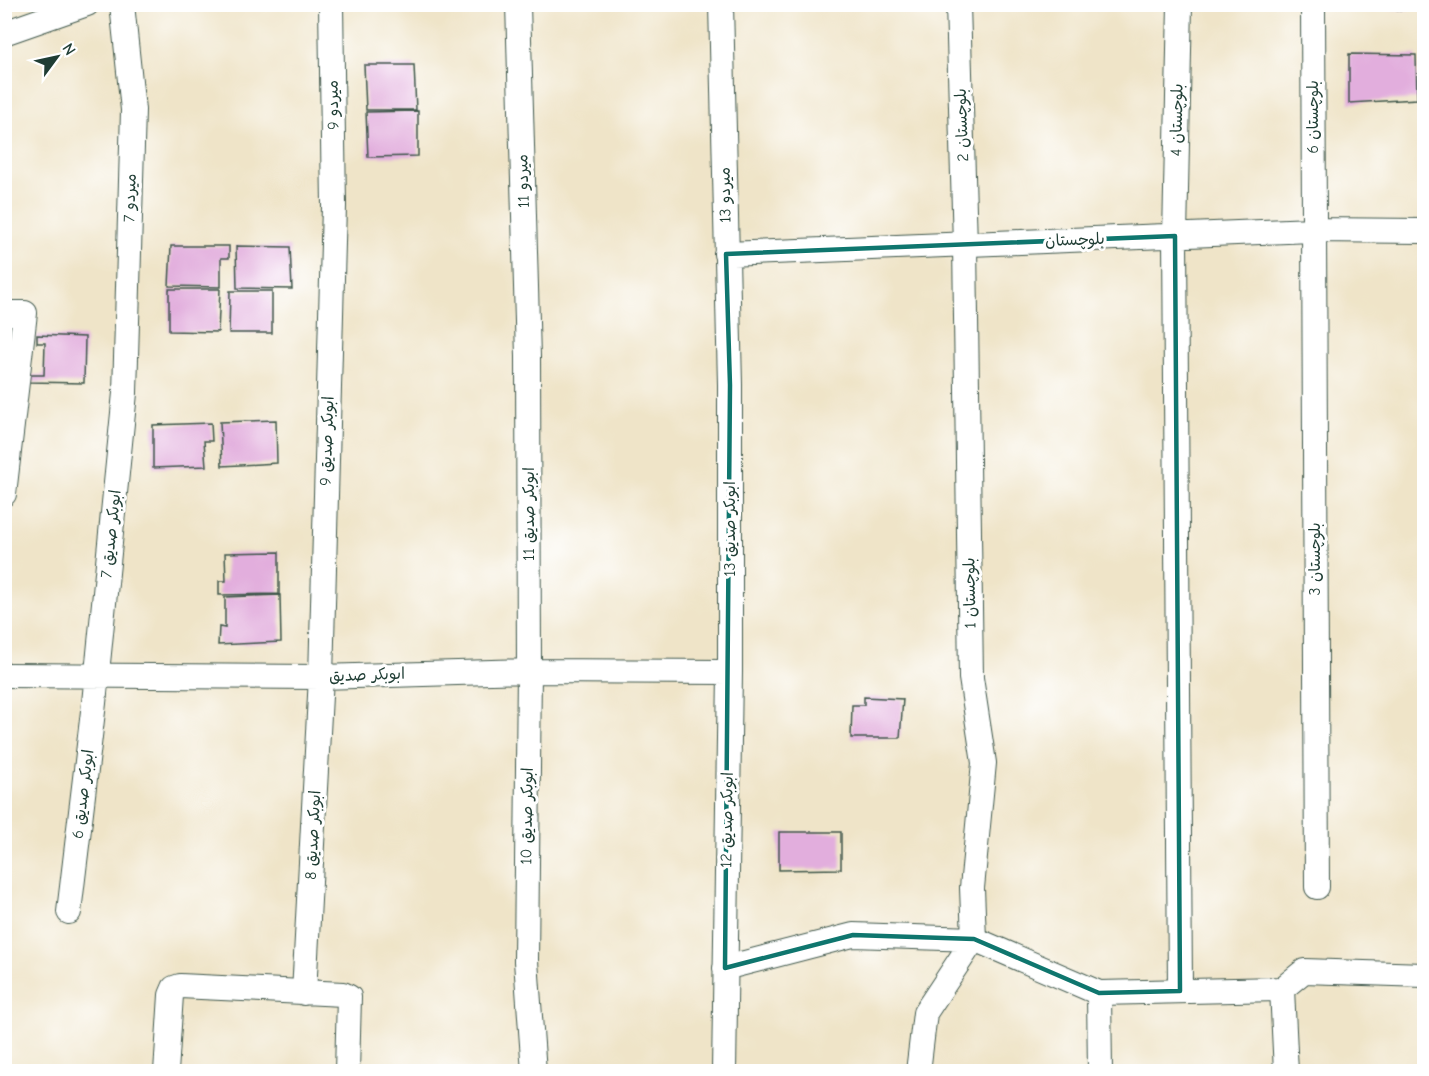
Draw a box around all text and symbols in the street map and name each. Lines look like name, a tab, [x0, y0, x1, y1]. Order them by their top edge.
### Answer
north arrow	[27, 27, 87, 87]
text: N	[58, 40, 79, 59]
street label: میردو 9	[324, 80, 342, 130]
street label: بلوچستان 6	[1304, 80, 1323, 154]
street label: بلوچستان 4	[1167, 83, 1188, 157]
street label: بلوچستان 2	[952, 88, 973, 162]
street label: میردو 11	[513, 154, 533, 208]
street label: میردو 13	[716, 167, 734, 223]
street label: میردو 7	[120, 173, 140, 223]
street label: بلوچستان	[1045, 230, 1105, 251]
street label: ابوبکر صدیق 9	[316, 396, 339, 486]
street label: ابوبکر صدیق 11	[520, 467, 539, 561]
street label: ابوبکر صدیق 13	[721, 481, 740, 577]
street label: ابوبکر صدیق 7	[97, 489, 126, 579]
street label: بلوچستان 3	[1306, 522, 1325, 596]
street label: بلوچستان 1	[960, 557, 981, 629]
street label: ابوبکر صدیق	[329, 665, 405, 686]
street label: ابوبکر صدیق 6	[69, 748, 98, 840]
street label: ابوبکر صدیق 10	[517, 767, 538, 865]
street label: ابوبکر صدیق 12	[717, 772, 738, 868]
street label: ابوبکر صدیق 8	[302, 790, 325, 880]

